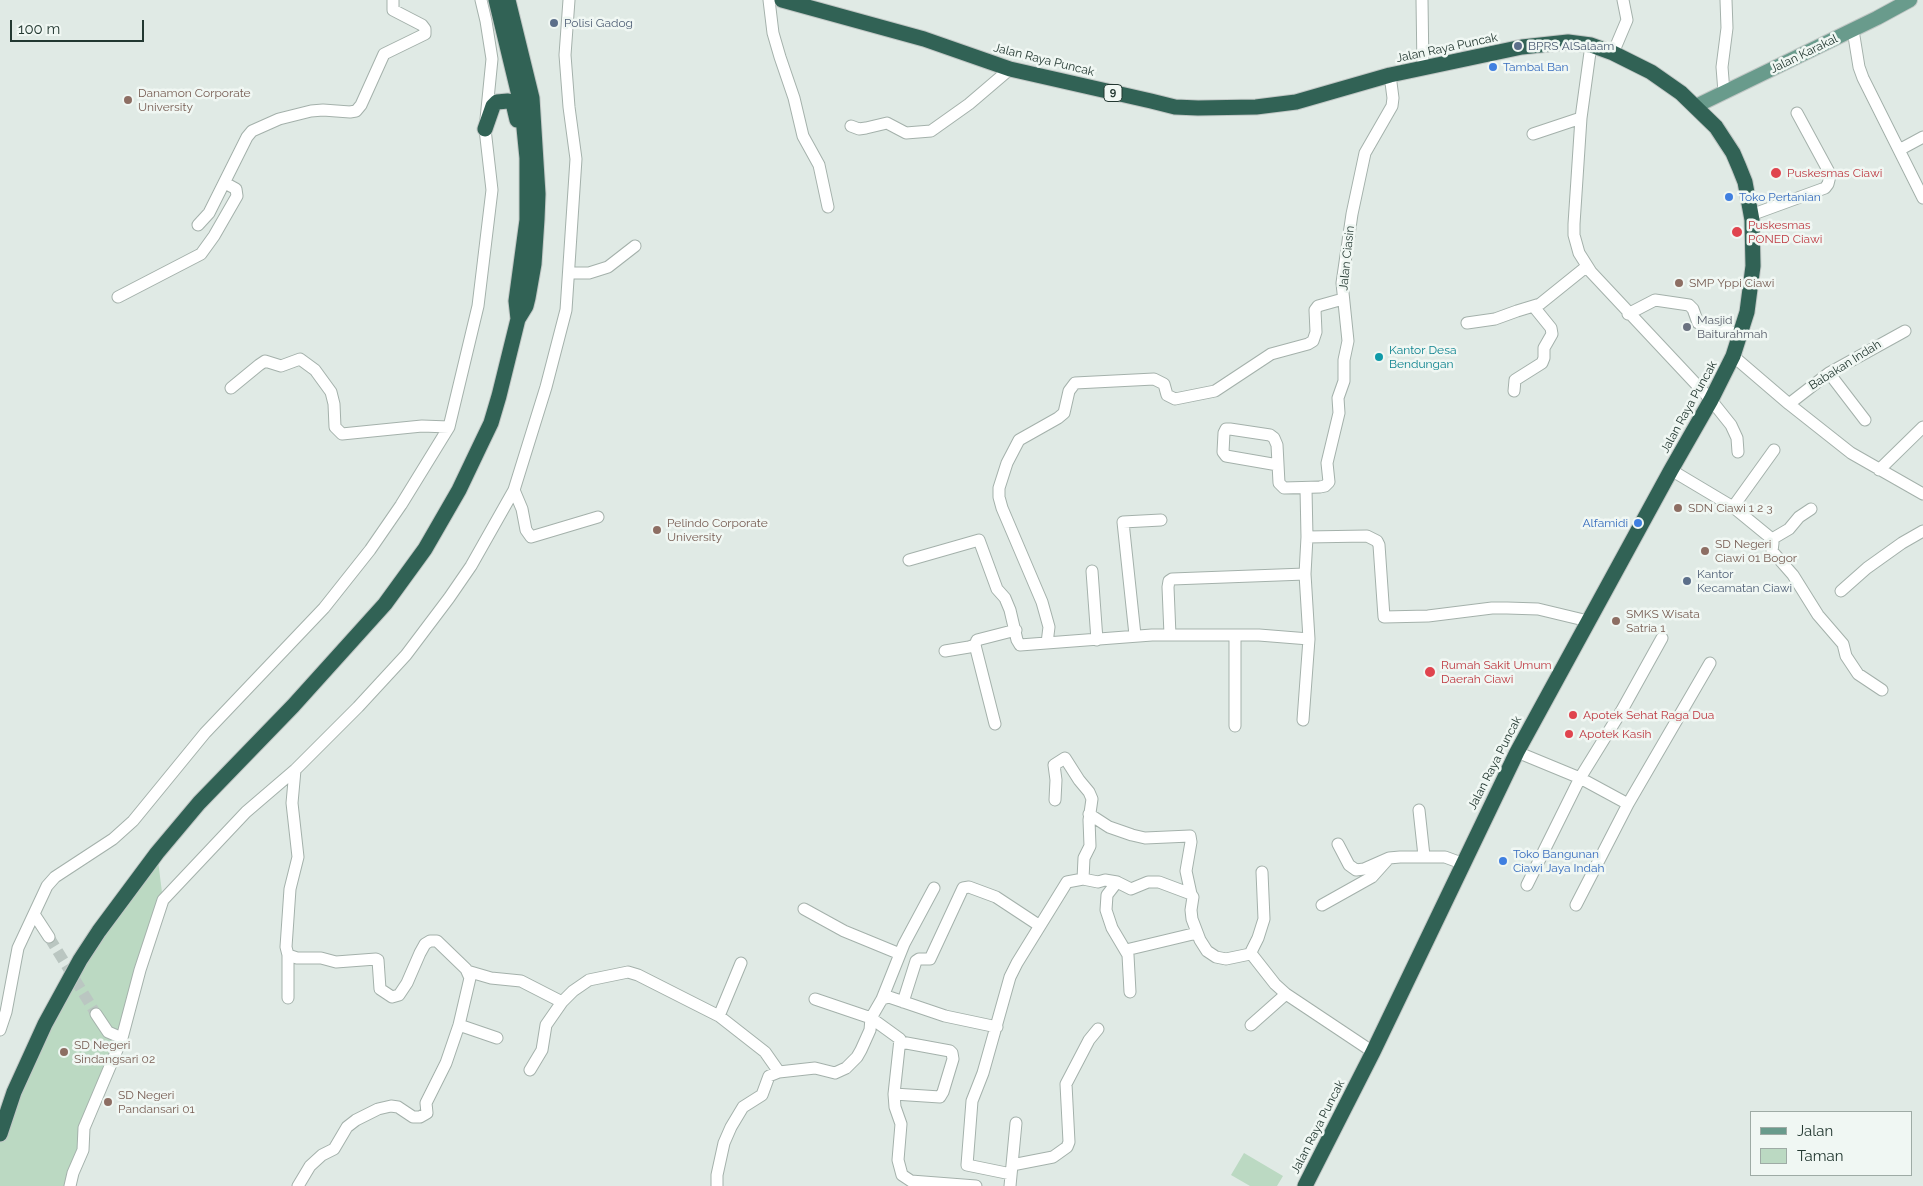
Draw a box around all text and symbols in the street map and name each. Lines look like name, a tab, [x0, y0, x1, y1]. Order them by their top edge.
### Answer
scale bar	[12, 10, 146, 42]
place label: Polisi Gadog	[564, 16, 633, 30]
marker: Polisi Gadog	[548, 17, 560, 29]
text: 100 m	[18, 20, 60, 38]
street label: Jalan Raya Puncak	[1395, 30, 1499, 66]
street label: Jalan Karakal	[1768, 31, 1840, 77]
place label: BPRS AlSalaam	[1528, 39, 1614, 53]
marker: BPRS AlSalaam	[1512, 40, 1524, 52]
street label: Jalan Raya Puncak	[992, 41, 1096, 79]
place label: Tambal Ban	[1503, 60, 1568, 74]
marker: Tambal Ban	[1487, 61, 1499, 73]
road number: 9	[1104, 85, 1122, 102]
place label: Danamon Corporate University	[138, 86, 251, 114]
marker: Danamon Corporate University	[122, 94, 134, 106]
marker: Puskesmas Ciawi	[1769, 166, 1783, 180]
place label: Puskesmas Ciawi	[1787, 166, 1882, 180]
place label: Toko Pertanian	[1739, 190, 1821, 204]
marker: Toko Pertanian	[1723, 191, 1735, 203]
place label: Puskesmas PONED Ciawi	[1748, 218, 1822, 246]
street label: Jalan Ciasin	[1336, 225, 1358, 291]
marker: Puskesmas PONED Ciawi	[1730, 225, 1744, 239]
place label: SMP Yppi Ciawi	[1689, 276, 1774, 290]
marker: SMP Yppi Ciawi	[1673, 277, 1685, 289]
place label: Masjid Baiturahmah	[1697, 313, 1768, 341]
marker: Masjid Baiturahmah	[1681, 321, 1693, 333]
street label: Babakan Indah	[1806, 337, 1884, 393]
place label: Kantor Desa Bendungan	[1389, 343, 1456, 371]
marker: Kantor Desa Bendungan	[1373, 351, 1385, 363]
street label: Jalan Raya Puncak	[1658, 358, 1720, 456]
place label: SDN Ciawi 1 2 3	[1688, 501, 1773, 515]
marker: SDN Ciawi 1 2 3	[1672, 502, 1684, 514]
place label: Pelindo Corporate University	[667, 516, 768, 544]
place label: Alfamidi	[1582, 516, 1628, 530]
marker: Alfamidi	[1632, 517, 1644, 529]
marker: Pelindo Corporate University	[651, 524, 663, 536]
place label: SD Negeri Ciawi 01 Bogor	[1715, 537, 1797, 565]
marker: SD Negeri Ciawi 01 Bogor	[1699, 545, 1711, 557]
place label: Kantor Kecamatan Ciawi	[1697, 567, 1792, 595]
marker: Kantor Kecamatan Ciawi	[1681, 575, 1693, 587]
place label: SMKS Wisata Satria 1	[1626, 607, 1700, 635]
marker: SMKS Wisata Satria 1	[1610, 615, 1622, 627]
place label: Rumah Sakit Umum Daerah Ciawi	[1441, 658, 1552, 686]
marker: Rumah Sakit Umum Daerah Ciawi	[1423, 665, 1437, 679]
place label: Apotek Sehat Raga Dua	[1583, 708, 1714, 722]
marker: Apotek Sehat Raga Dua	[1567, 709, 1579, 721]
street label: Jalan Raya Puncak	[1465, 714, 1525, 812]
place label: Apotek Kasih	[1579, 727, 1652, 741]
marker: Apotek Kasih	[1563, 728, 1575, 740]
place label: Toko Bangunan Ciawi Jaya Indah	[1513, 847, 1605, 875]
marker: Toko Bangunan Ciawi Jaya Indah	[1497, 855, 1509, 867]
place label: SD Negeri Sindangsari 02	[74, 1038, 155, 1066]
marker: SD Negeri Sindangsari 02	[58, 1046, 70, 1058]
street label: Jalan Raya Puncak	[1288, 1078, 1348, 1176]
place label: SD Negeri Pandansari 01	[118, 1088, 195, 1116]
marker: SD Negeri Pandansari 01	[102, 1096, 114, 1108]
legend	[1750, 1111, 1913, 1176]
text: Jalan	[1797, 1122, 1833, 1140]
text: Taman	[1797, 1147, 1843, 1165]

